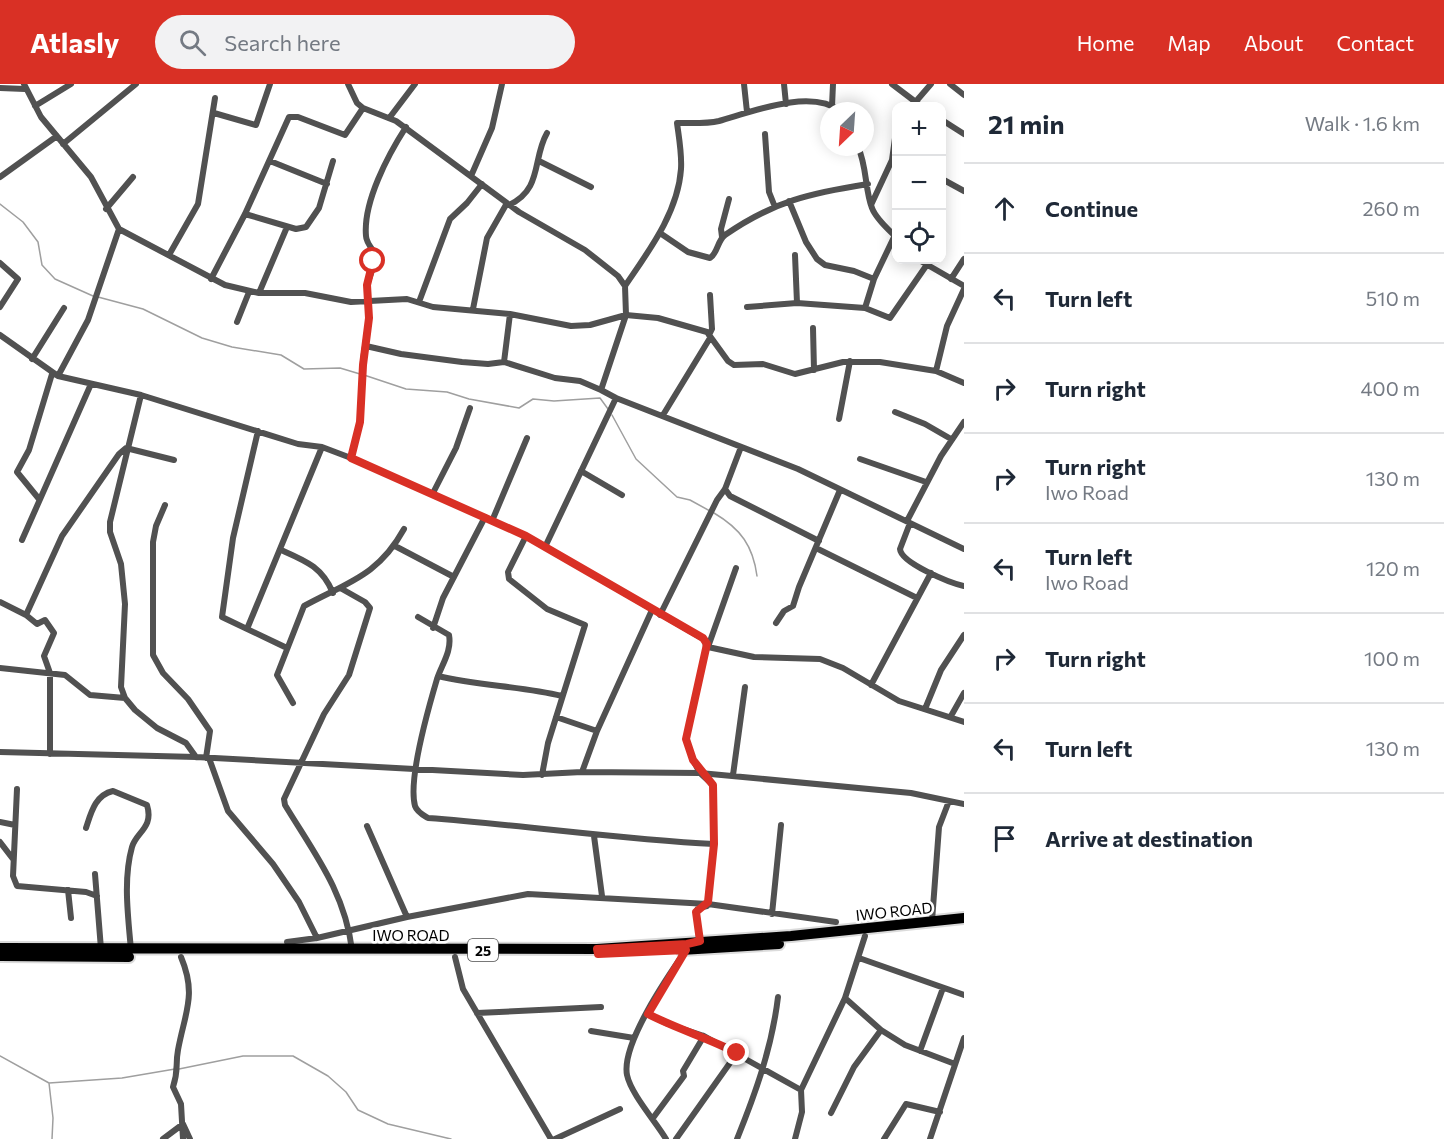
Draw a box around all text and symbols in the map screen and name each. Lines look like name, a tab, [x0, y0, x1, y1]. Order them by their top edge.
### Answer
search box	[155, 15, 575, 69]
text: Atlasly	[30, 25, 119, 59]
icon: search	[176, 26, 209, 59]
text: Search here	[224, 29, 341, 56]
text: Home	[1077, 30, 1134, 55]
text: Map	[1167, 30, 1211, 55]
text: About	[1244, 30, 1303, 55]
text: Contact	[1336, 30, 1414, 55]
north arrow	[820, 102, 874, 156]
map controls	[892, 102, 946, 264]
button: +	[892, 102, 946, 156]
text: 21 min	[988, 108, 1065, 139]
text: Walk · 1.6 km	[1305, 111, 1420, 135]
button: −	[892, 156, 946, 210]
icon: ahead	[988, 192, 1021, 225]
text: Continue	[1045, 195, 1138, 222]
text: 260 m	[1362, 196, 1420, 220]
button: locate	[892, 210, 946, 264]
route start	[359, 247, 385, 273]
icon: left	[988, 282, 1021, 315]
text: Turn left	[1045, 285, 1132, 312]
text: 510 m	[1366, 286, 1420, 310]
icon: right	[988, 372, 1021, 405]
text: Turn right	[1045, 375, 1146, 402]
text: 400 m	[1361, 376, 1420, 400]
text: Turn right	[1045, 453, 1146, 480]
icon: right	[988, 462, 1021, 495]
text: 130 m	[1366, 466, 1420, 490]
text: Iwo Road	[1045, 480, 1129, 504]
text: Turn left	[1045, 543, 1132, 570]
icon: left	[988, 552, 1021, 585]
text: 120 m	[1366, 556, 1420, 580]
text: Iwo Road	[1045, 570, 1129, 594]
icon: right	[988, 642, 1021, 675]
text: Turn right	[1045, 645, 1146, 672]
text: 100 m	[1364, 646, 1420, 670]
icon: left	[988, 732, 1021, 765]
text: Turn left	[1045, 735, 1132, 762]
text: 130 m	[1366, 736, 1420, 760]
icon: arrive	[988, 822, 1021, 855]
text: Arrive at destination	[1045, 825, 1253, 852]
street label: IWO ROAD	[855, 898, 933, 924]
street label: IWO ROAD	[372, 926, 450, 944]
road number: 25	[468, 939, 498, 961]
route end	[723, 1039, 749, 1065]

